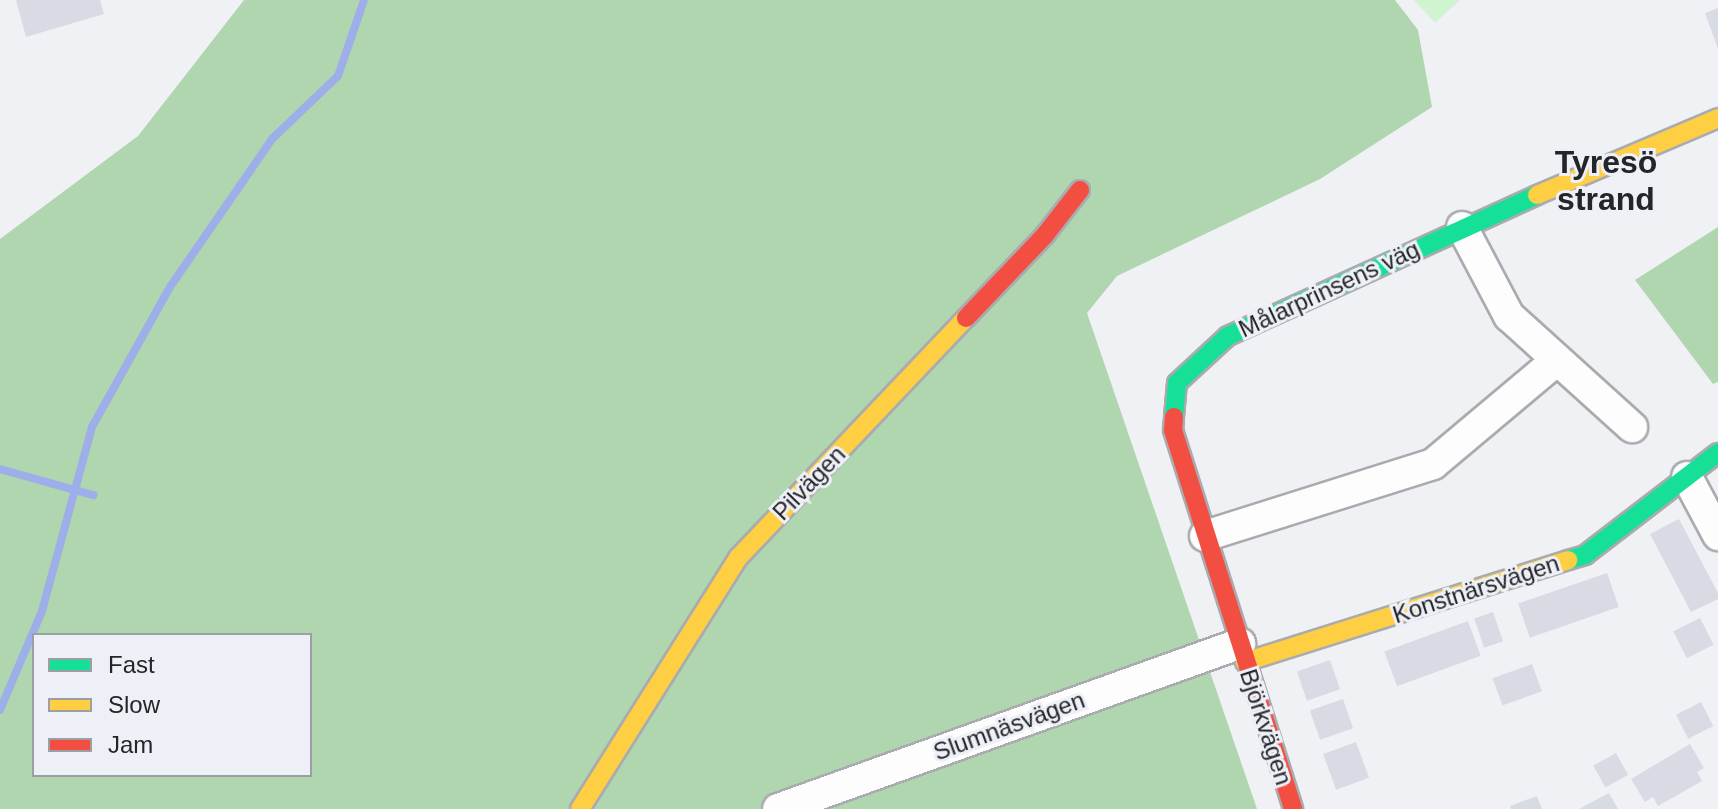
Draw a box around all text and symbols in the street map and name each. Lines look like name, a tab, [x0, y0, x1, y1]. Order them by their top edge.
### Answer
district label: Tyresö strand	[1555, 144, 1657, 219]
street label: Målarprinsens väg	[1234, 235, 1424, 343]
street label: Pilvägen	[767, 440, 851, 526]
street label: Konstnärsvägen	[1389, 549, 1563, 629]
legend	[32, 633, 312, 777]
text: Fast	[108, 651, 155, 678]
street label: Björkvägen	[1234, 665, 1298, 789]
street label: Slumnäsvägen	[929, 685, 1089, 767]
text: Slow	[108, 691, 160, 718]
text: Jam	[108, 731, 153, 758]

